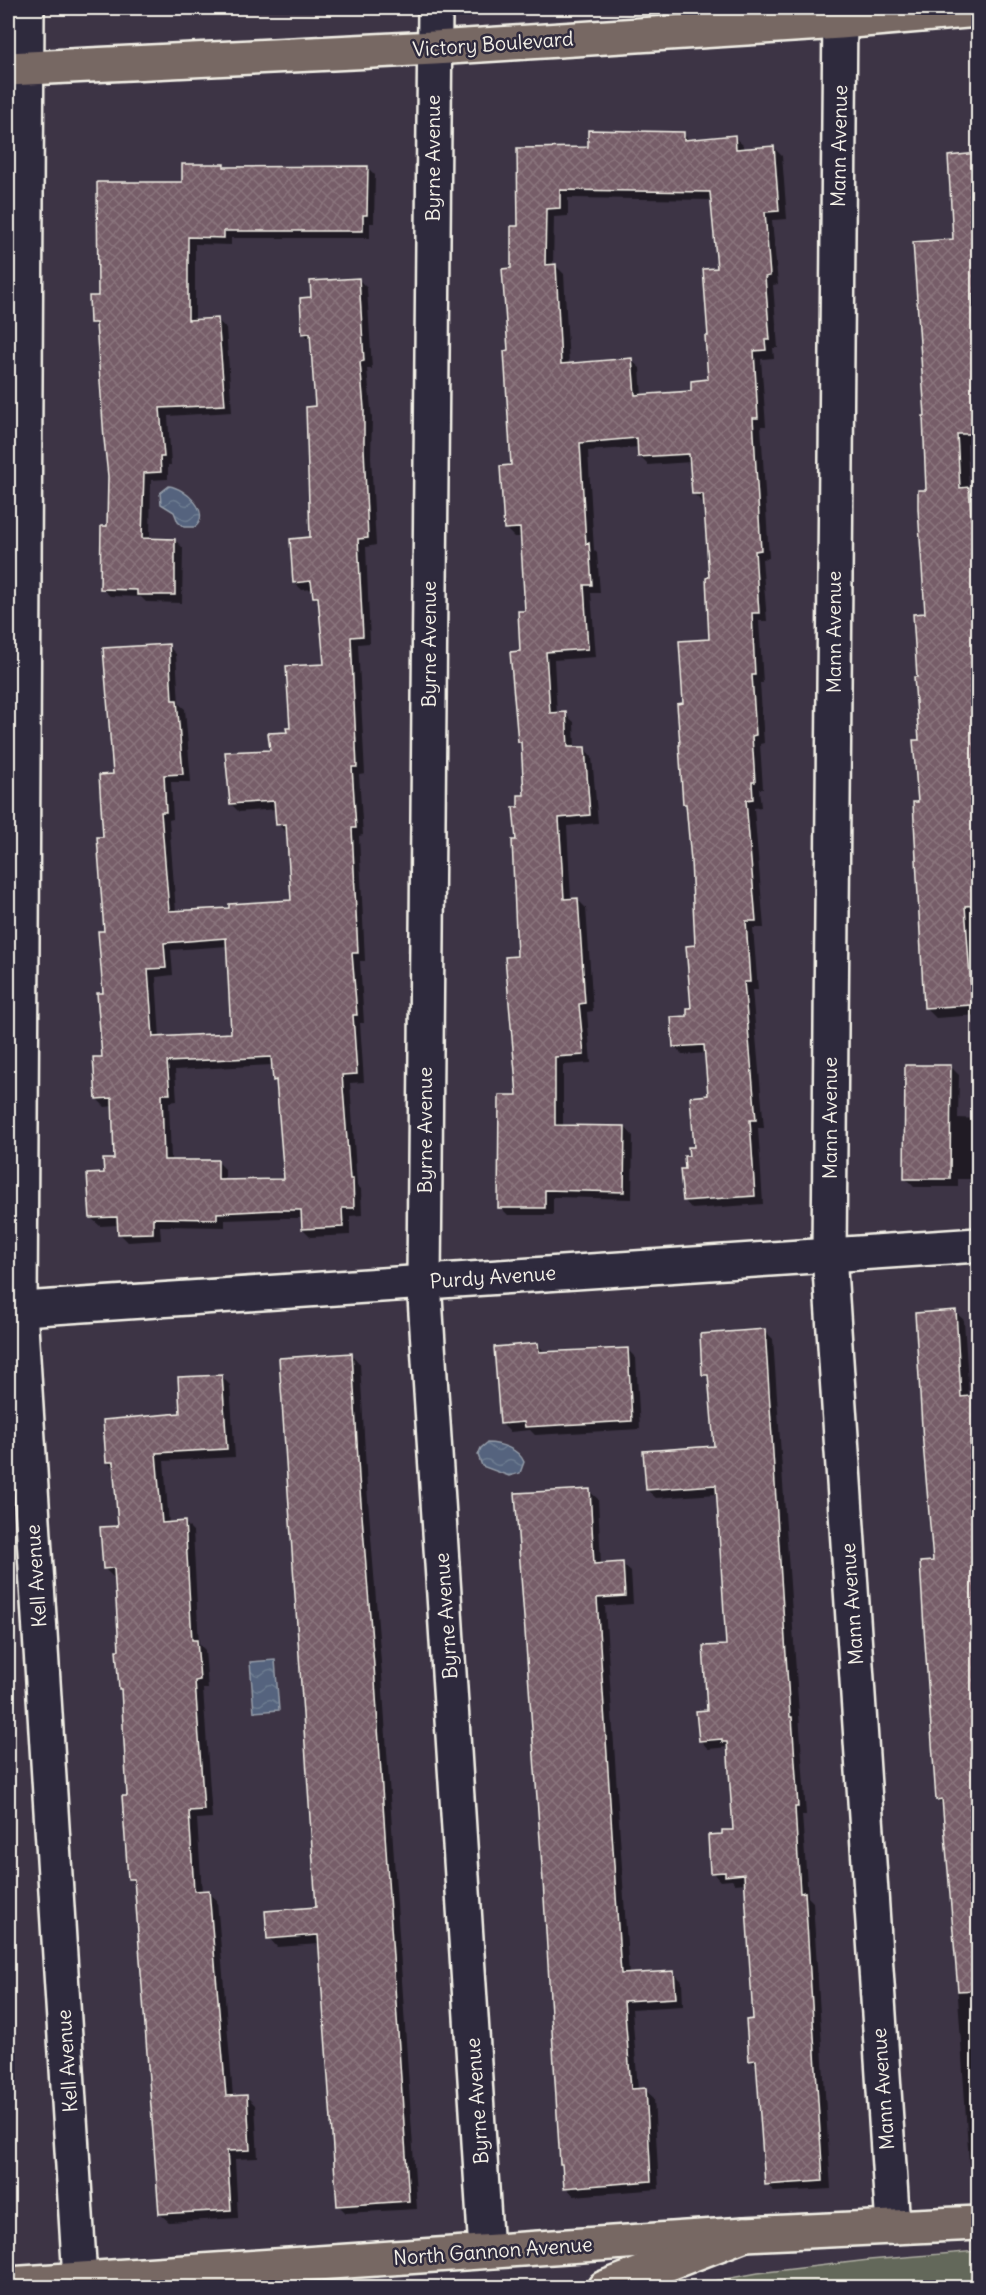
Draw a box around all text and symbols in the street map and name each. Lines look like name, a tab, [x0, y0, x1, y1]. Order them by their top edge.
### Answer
street label: Victory Boulevard	[412, 25, 575, 62]
street label: Mann Avenue	[825, 85, 852, 207]
street label: Byrne Avenue	[420, 95, 445, 221]
street label: Mann Avenue	[821, 571, 846, 693]
street label: Byrne Avenue	[416, 581, 441, 707]
street label: Mann Avenue	[817, 1057, 842, 1179]
street label: Byrne Avenue	[412, 1067, 437, 1193]
street label: Purdy Avenue	[429, 1260, 557, 1293]
street label: Kell Avenue	[19, 1524, 52, 1628]
street label: Mann Avenue	[835, 1542, 868, 1666]
street label: Byrne Avenue	[429, 1552, 462, 1680]
street label: Kell Avenue	[50, 2009, 83, 2113]
street label: Mann Avenue	[866, 2027, 899, 2151]
street label: Byrne Avenue	[460, 2037, 493, 2165]
street label: North Gannon Avenue	[392, 2231, 593, 2270]

